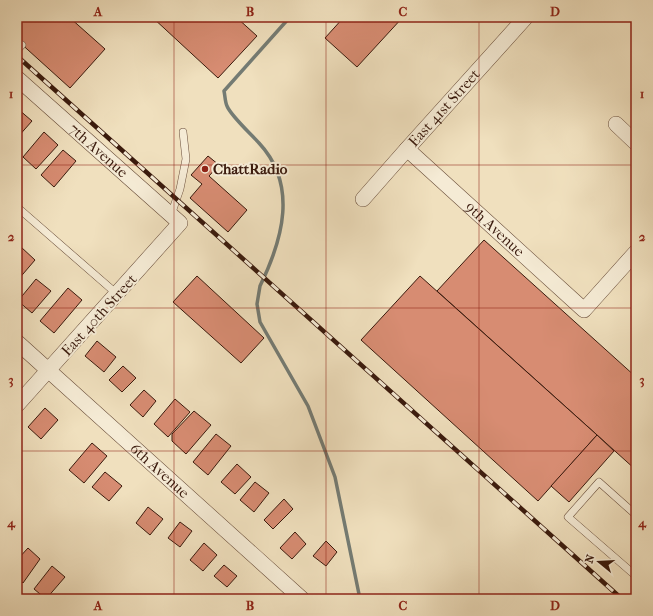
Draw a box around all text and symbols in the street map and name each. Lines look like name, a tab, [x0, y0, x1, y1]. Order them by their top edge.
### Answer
text: A	[93, 4, 103, 19]
text: B	[246, 4, 255, 19]
text: C	[399, 4, 408, 19]
text: D	[550, 4, 560, 19]
street label: East 41st Street	[405, 65, 484, 150]
text: 1	[9, 86, 14, 101]
text: 1	[640, 86, 645, 101]
street label: 7th Avenue	[65, 120, 132, 182]
place label: ChattRadio	[213, 160, 288, 178]
marker: ChattRadio	[200, 164, 210, 174]
street label: 9th Avenue	[462, 198, 529, 261]
text: 2	[8, 229, 15, 244]
text: 2	[639, 229, 646, 244]
street label: East 40th Street	[58, 270, 141, 360]
text: 3	[8, 372, 14, 388]
text: 3	[639, 372, 645, 388]
street label: 6th Avenue	[126, 439, 193, 502]
text: 4	[6, 515, 16, 531]
text: 4	[637, 515, 647, 531]
north arrow	[579, 542, 619, 582]
text: N	[582, 552, 598, 565]
text: A	[93, 598, 103, 613]
text: B	[246, 598, 255, 613]
text: C	[399, 598, 408, 613]
text: D	[550, 598, 560, 613]

